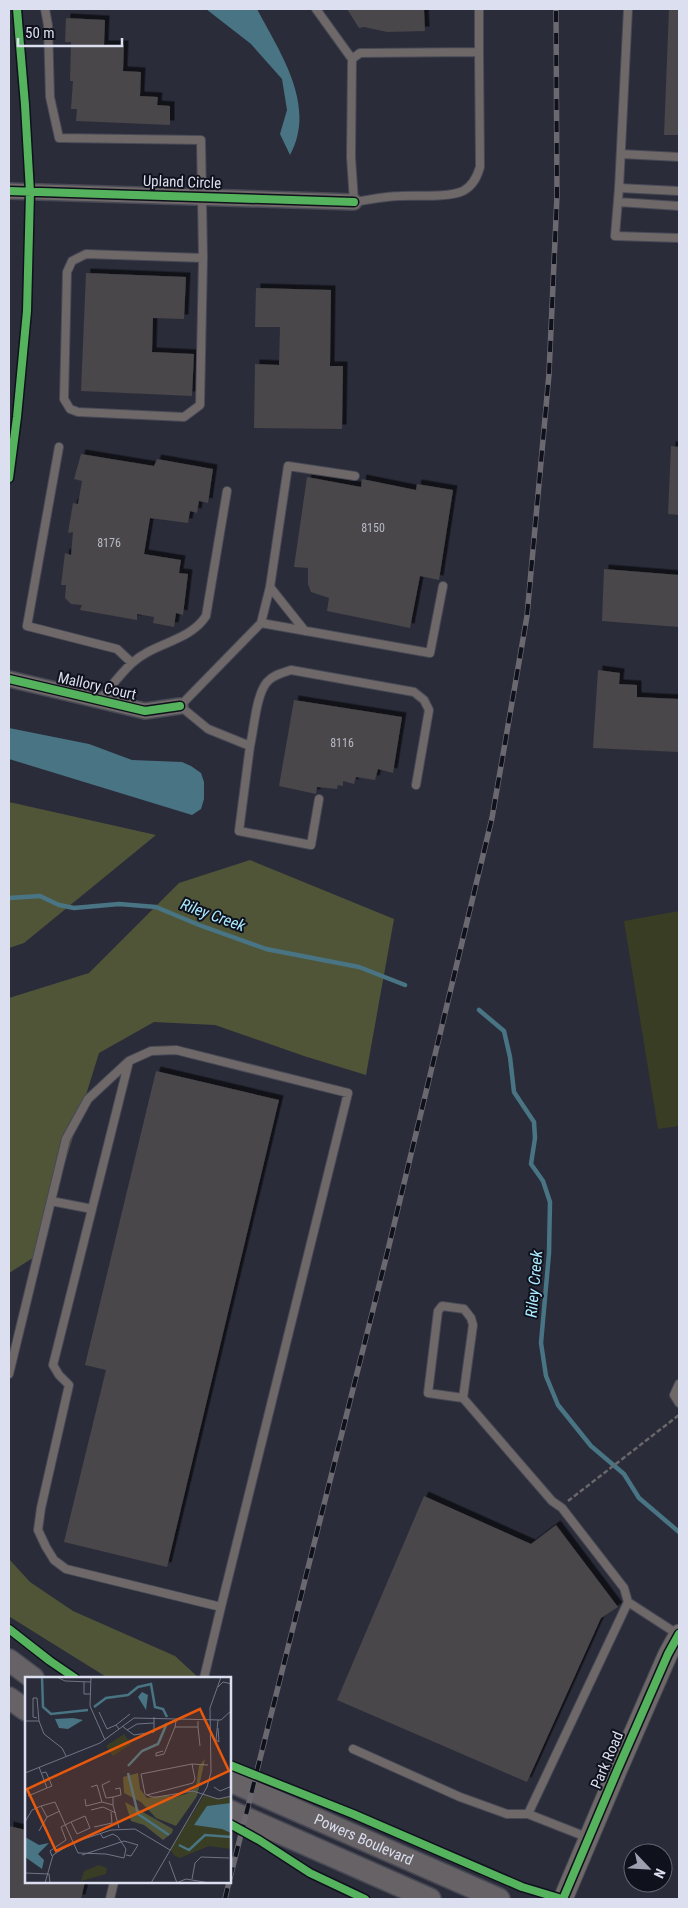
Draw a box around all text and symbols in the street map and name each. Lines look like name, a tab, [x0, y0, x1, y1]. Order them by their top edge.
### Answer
scale bar	[18, 15, 121, 47]
text: 50 m	[25, 24, 55, 42]
street label: Upland Circle	[143, 172, 221, 192]
house number: 8150	[361, 521, 385, 535]
house number: 8176	[97, 536, 121, 550]
street label: Mallory Court	[56, 668, 138, 704]
house number: 8116	[330, 736, 354, 750]
water label: Riley Creek	[178, 895, 249, 936]
water label: Riley Creek	[522, 1249, 546, 1318]
inset map	[25, 1677, 231, 1883]
street label: Park Road	[587, 1729, 627, 1791]
street label: Powers Boulevard	[311, 1810, 416, 1869]
north arrow	[623, 1843, 673, 1893]
text: N	[651, 1866, 669, 1881]

